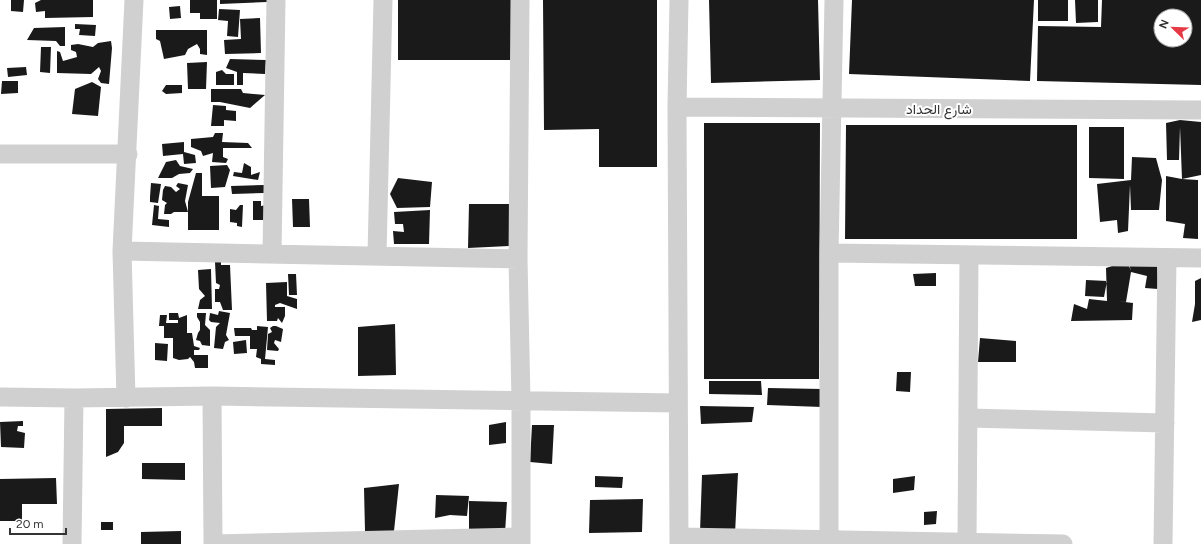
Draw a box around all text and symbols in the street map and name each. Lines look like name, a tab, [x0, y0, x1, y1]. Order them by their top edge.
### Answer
north arrow	[1153, 8, 1193, 48]
text: N	[1157, 18, 1172, 31]
street label: شارع الحداد	[906, 101, 972, 120]
scale bar	[10, 510, 66, 536]
text: 20 m	[16, 517, 44, 531]

